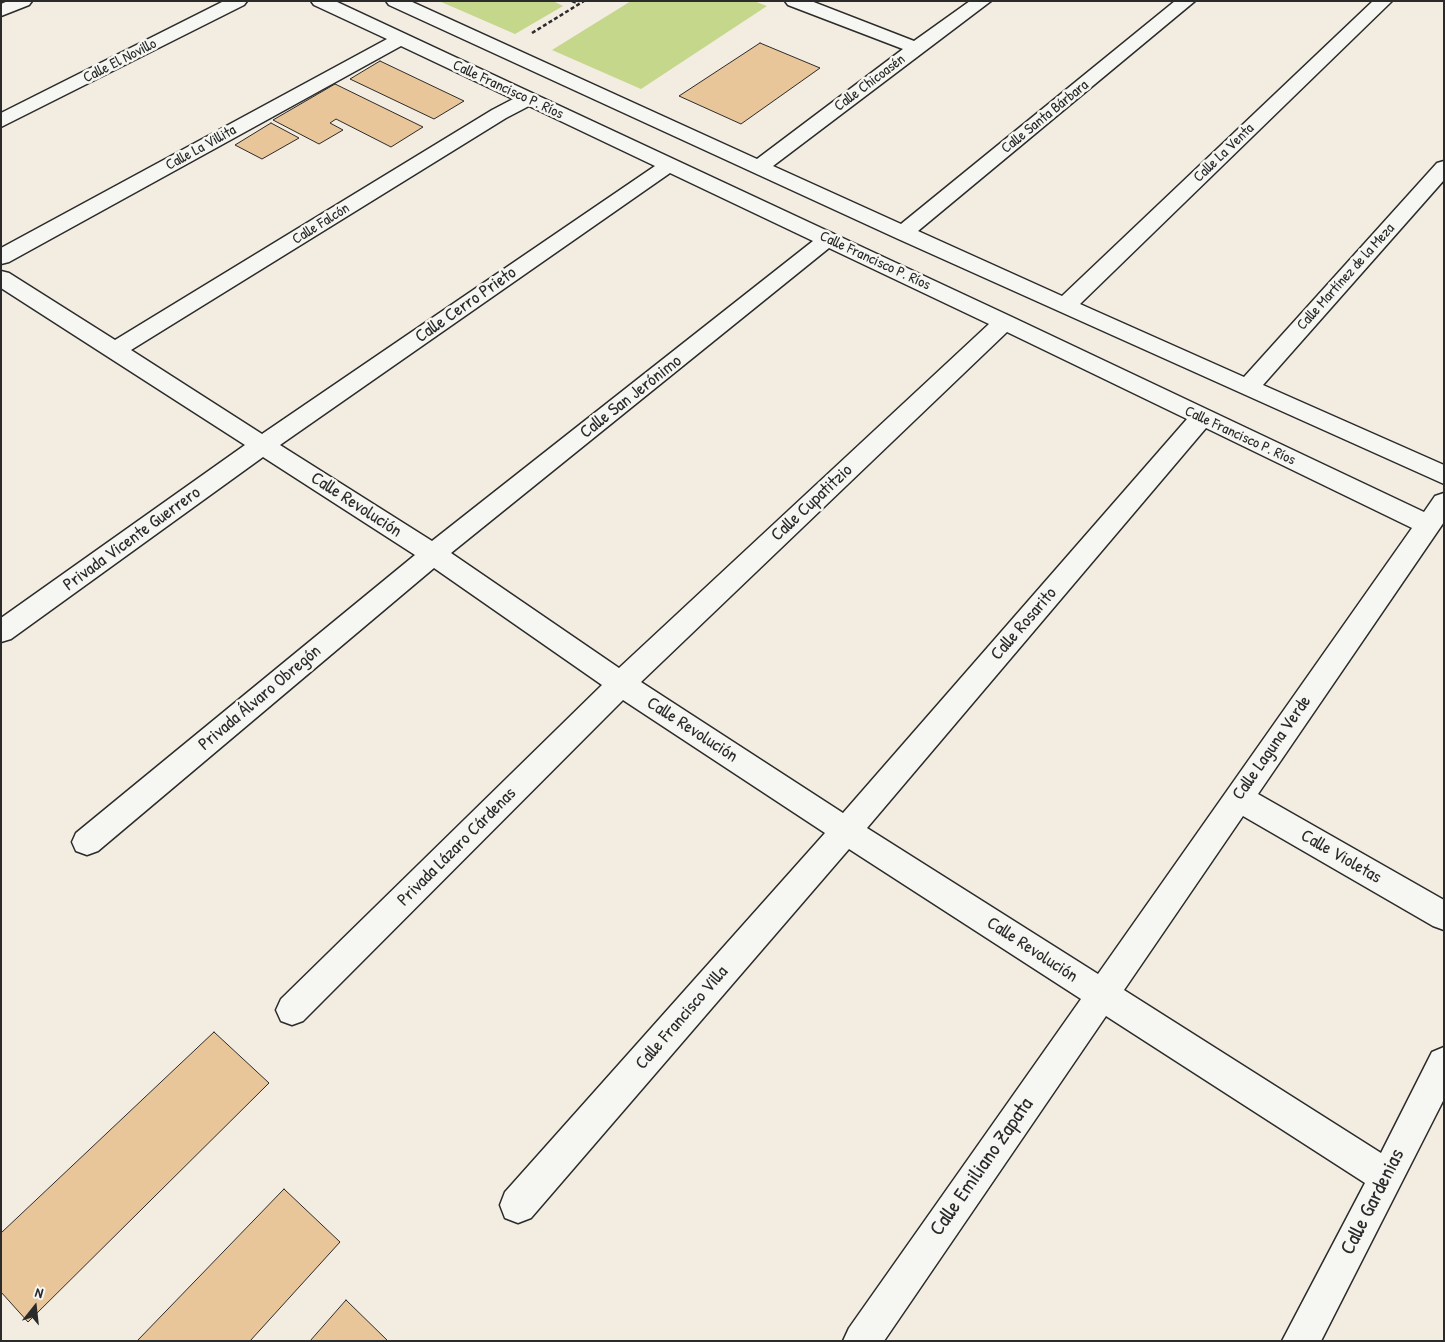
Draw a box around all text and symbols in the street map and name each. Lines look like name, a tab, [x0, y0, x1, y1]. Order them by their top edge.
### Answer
street label: Calle El Novillo	[80, 35, 160, 87]
street label: Calle Chicoasén	[831, 50, 909, 116]
street label: Calle Francisco P. Ríos	[450, 56, 566, 124]
street label: Calle Santa Bárbara	[998, 76, 1092, 158]
street label: Calle La Venta	[1190, 120, 1258, 186]
street label: Calle La Villita	[163, 121, 239, 175]
street label: Calle Falcón	[289, 199, 353, 249]
street label: Calle Martínez de la Meza	[1293, 220, 1399, 334]
street label: Calle Francisco P. Ríos	[817, 227, 933, 295]
street label: Calle Cerro Prieto	[411, 262, 521, 348]
street label: Calle San Jerónimo	[576, 351, 686, 443]
street label: Calle Francisco P. Ríos	[1182, 402, 1298, 470]
street label: Calle Cupatitzio	[767, 460, 857, 546]
street label: Calle Revolución	[306, 468, 406, 542]
street label: Privada Vicente Guerrero	[59, 482, 205, 596]
street label: Calle Rosarito	[986, 583, 1062, 665]
street label: Privada Álvaro Obregón	[194, 641, 326, 755]
street label: Calle Laguna Verde	[1228, 692, 1316, 804]
street label: Calle Revolución	[642, 693, 742, 767]
street label: Privada Lázaro Cárdenas	[393, 783, 521, 911]
street label: Calle Violetas	[1297, 825, 1385, 889]
street label: Calle Revolución	[982, 913, 1082, 987]
street label: Calle Francisco Villa	[631, 962, 733, 1074]
street label: Calle Emiliano Zapata	[925, 1093, 1039, 1241]
street label: Calle Gardenias	[1336, 1145, 1410, 1259]
north arrow	[10, 1282, 60, 1332]
text: N	[33, 1282, 45, 1302]

